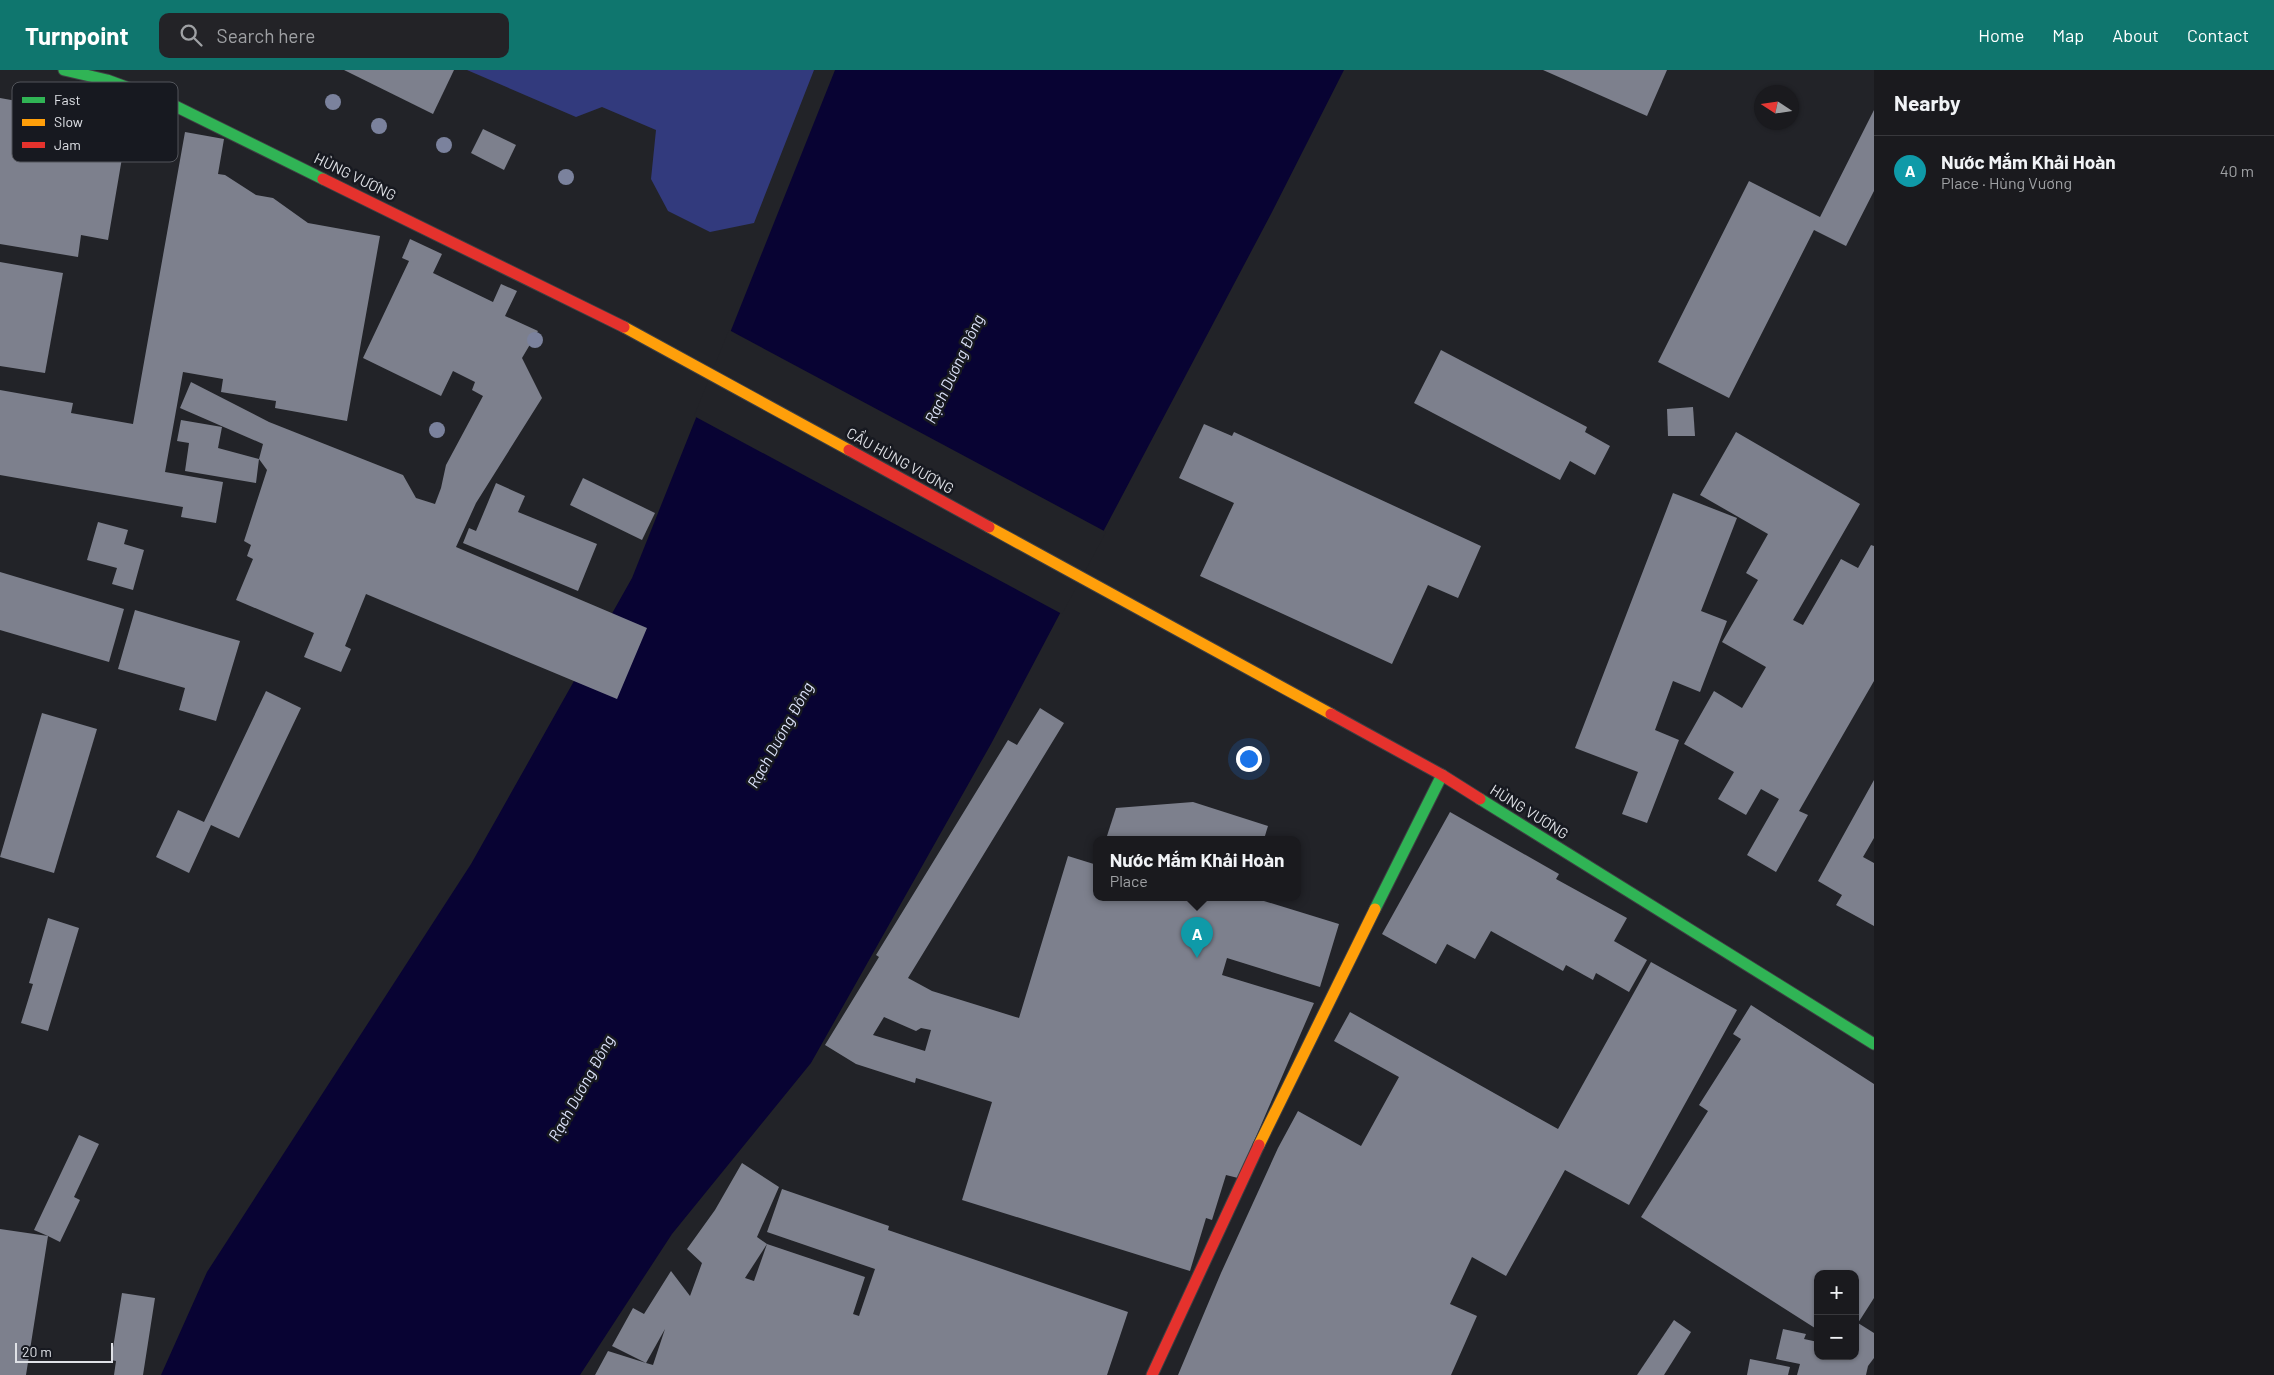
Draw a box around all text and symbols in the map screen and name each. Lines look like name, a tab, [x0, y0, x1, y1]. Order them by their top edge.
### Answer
search box	[159, 13, 509, 58]
text: Turnpoint	[25, 21, 129, 50]
icon: search	[177, 21, 205, 49]
text: Search here	[217, 24, 315, 47]
text: Home	[1978, 24, 2024, 46]
text: Map	[2052, 24, 2084, 46]
text: About	[2112, 24, 2159, 46]
text: Contact	[2187, 24, 2249, 46]
legend	[12, 82, 178, 162]
north arrow	[1754, 85, 1799, 130]
text: Nearby	[1894, 90, 1960, 115]
text: Fast	[54, 91, 80, 108]
text: Slow	[54, 113, 83, 130]
text: Jam	[54, 136, 81, 153]
street label: HÙNG VƯƠNG	[312, 149, 399, 204]
text: Nước Mắm Khải Hoàn	[1941, 150, 2116, 173]
text: A	[1905, 161, 1915, 180]
text: 40 m	[2220, 161, 2254, 180]
text: Place · Hùng Vương	[1941, 173, 2072, 192]
water label: Rạch Dương Đông	[920, 311, 987, 426]
street label: CẦU HÙNG VƯƠNG	[844, 422, 958, 497]
water label: Rạch Dương Đông	[743, 678, 817, 791]
your location	[1236, 746, 1262, 772]
street label: HÙNG VƯƠNG	[1487, 780, 1572, 842]
popup	[1093, 836, 1301, 901]
text: Nước Mắm Khải Hoàn	[1110, 848, 1284, 871]
text: Place	[1110, 871, 1148, 890]
pin: A	[1181, 917, 1213, 958]
water label: Rạch Dương Đông	[544, 1031, 618, 1144]
map controls	[1814, 1270, 1859, 1360]
button: +	[1814, 1270, 1859, 1315]
button: −	[1814, 1315, 1859, 1360]
scale bar	[15, 1340, 112, 1363]
text: 20 m	[22, 1343, 52, 1360]

